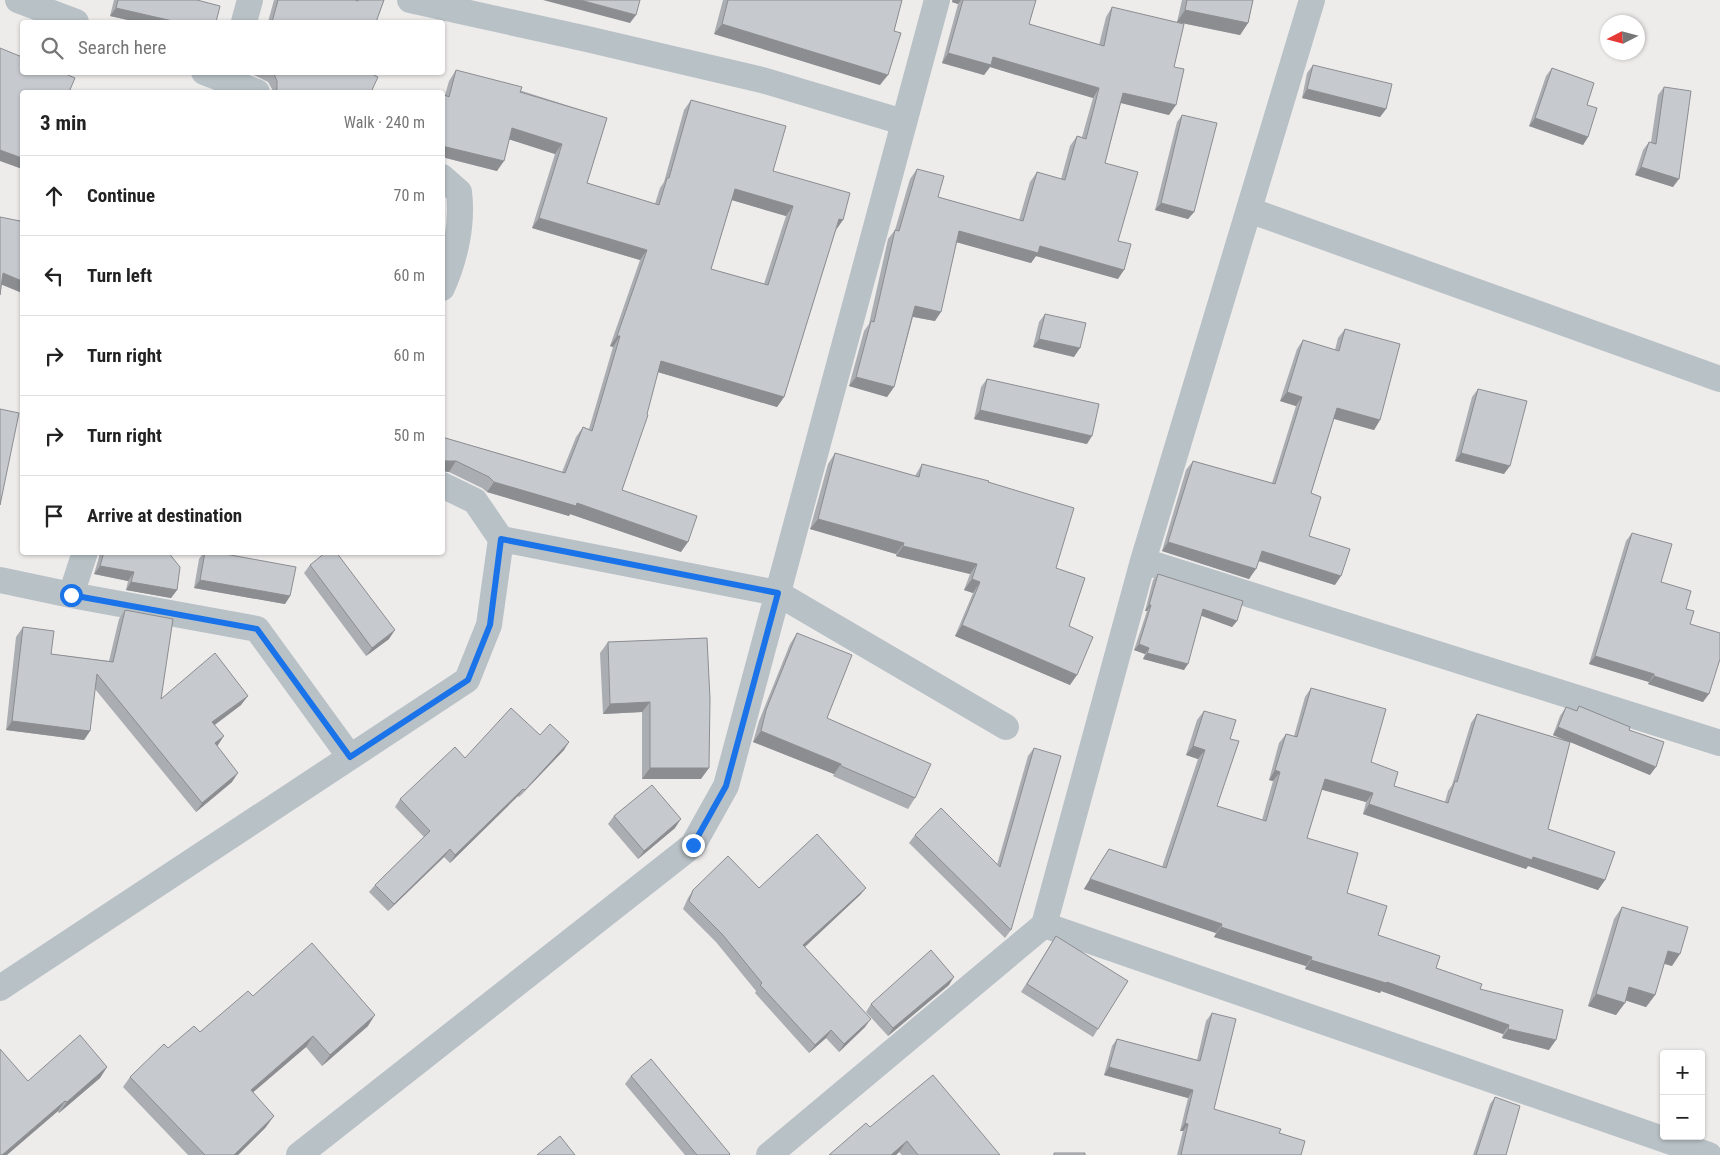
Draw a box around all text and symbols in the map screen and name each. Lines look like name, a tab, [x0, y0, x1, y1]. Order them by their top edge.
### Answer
north arrow	[1600, 15, 1645, 60]
search box	[20, 20, 445, 75]
icon: search	[38, 34, 66, 62]
text: Search here	[78, 36, 166, 59]
text: 3 min	[40, 111, 87, 135]
text: Walk · 240 m	[344, 113, 425, 132]
icon: ahead	[40, 182, 68, 210]
text: Continue	[87, 184, 155, 207]
text: 70 m	[393, 186, 425, 205]
icon: left	[40, 262, 68, 290]
text: Turn left	[87, 264, 152, 287]
text: 60 m	[393, 266, 425, 285]
icon: right	[40, 342, 68, 370]
text: Turn right	[87, 344, 162, 367]
text: 60 m	[393, 346, 425, 365]
icon: right	[40, 422, 68, 450]
text: Turn right	[87, 424, 162, 447]
text: 50 m	[393, 426, 425, 445]
icon: arrive	[40, 502, 68, 530]
text: Arrive at destination	[87, 504, 242, 527]
route start	[60, 584, 83, 607]
route end	[682, 834, 705, 857]
map controls	[1660, 1050, 1705, 1140]
button: +	[1660, 1050, 1705, 1095]
button: −	[1660, 1095, 1705, 1140]

